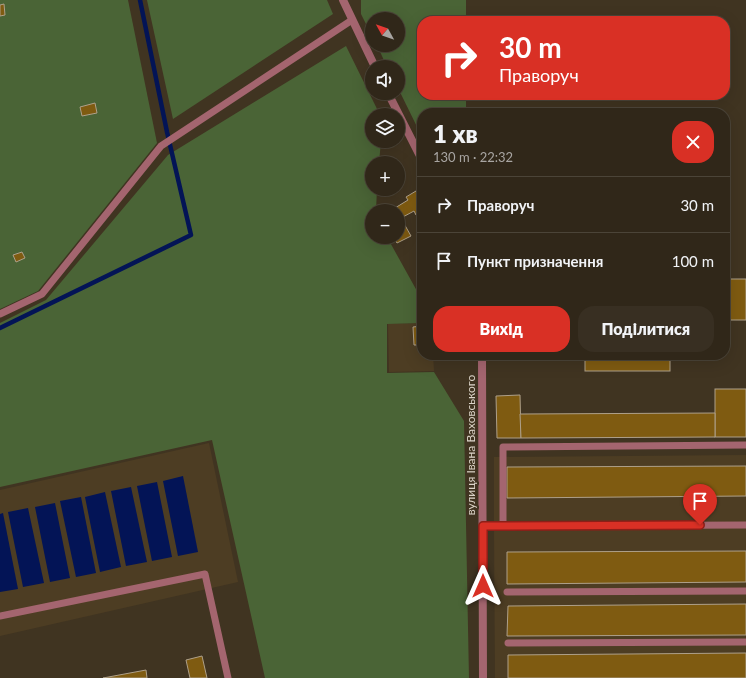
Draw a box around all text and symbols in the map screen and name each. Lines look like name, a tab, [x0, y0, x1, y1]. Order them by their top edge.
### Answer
north arrow	[365, 12, 405, 52]
map controls	[365, 12, 405, 244]
text: 30 m	[499, 30, 562, 64]
icon: right	[433, 32, 485, 84]
button: sound	[365, 60, 405, 100]
text: Праворуч	[499, 64, 579, 86]
button: layers	[365, 108, 405, 148]
text: 1 хв	[433, 119, 478, 148]
button: close	[672, 121, 714, 163]
text: 130 m · 22:32	[433, 149, 513, 165]
button: +	[365, 156, 405, 196]
icon: right	[433, 194, 455, 216]
text: Праворуч	[467, 196, 534, 214]
text: 30 m	[680, 196, 714, 214]
button: −	[365, 204, 405, 244]
icon: arrive	[433, 250, 455, 272]
text: Пункт призначення	[467, 252, 603, 270]
text: 100 m	[672, 252, 714, 270]
button: Вихід	[433, 306, 570, 352]
button: Поділитися	[578, 306, 714, 352]
street label: вулиця Івана Ваховського	[463, 375, 478, 515]
pin	[683, 484, 717, 525]
icon: arrive	[689, 490, 711, 512]
position arrow	[462, 565, 504, 607]

